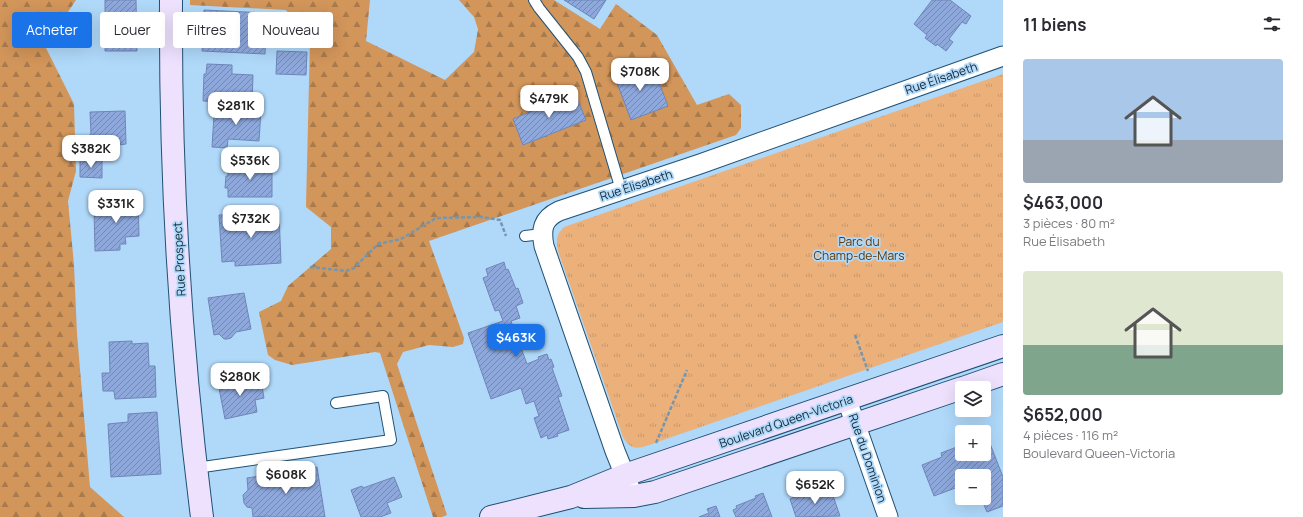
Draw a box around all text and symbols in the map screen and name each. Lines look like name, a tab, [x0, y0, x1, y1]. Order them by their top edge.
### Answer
chip: Acheter	[12, 12, 92, 48]
chip: Louer	[100, 12, 165, 48]
chip: Filtres	[173, 12, 240, 48]
chip: Nouveau	[248, 12, 333, 48]
text: 11 biens	[1023, 13, 1086, 36]
icon: filters	[1261, 13, 1283, 35]
pin: $708K	[612, 58, 668, 92]
street label: Rue Élisabeth	[903, 58, 979, 98]
text: $708K	[620, 62, 660, 80]
pin: $479K	[521, 85, 577, 119]
icon: home	[1117, 85, 1189, 157]
text: $479K	[529, 89, 569, 107]
pin: $281K	[208, 92, 264, 126]
text: $281K	[217, 96, 255, 114]
pin: $382K	[63, 135, 119, 169]
text: $382K	[71, 139, 111, 157]
pin: $536K	[222, 147, 278, 181]
text: $536K	[230, 151, 270, 169]
street label: Rue Élisabeth	[597, 165, 675, 205]
pin: $331K	[88, 190, 144, 224]
text: $463,000	[1023, 191, 1103, 214]
text: $331K	[97, 194, 135, 212]
pin: $732K	[223, 205, 279, 239]
text: $732K	[232, 209, 270, 227]
text: 3 pièces · 80 m²	[1023, 214, 1115, 232]
street label: Rue Prospect	[169, 221, 189, 297]
text: Rue Élisabeth	[1023, 232, 1105, 250]
park label: Parc du Champ-de-Mars	[813, 233, 905, 264]
icon: home	[1117, 297, 1189, 369]
pin: $463K	[488, 324, 544, 358]
text: $463K	[496, 328, 536, 346]
pin: $280K	[212, 363, 268, 397]
text: $280K	[220, 367, 260, 385]
map controls	[955, 381, 991, 505]
button: layers	[955, 381, 991, 417]
street label: Boulevard Queen-Victoria	[717, 390, 855, 452]
text: $652,000	[1023, 403, 1103, 426]
street label: Rue du Dominion	[845, 411, 891, 505]
button: +	[955, 425, 991, 461]
text: 4 pièces · 116 m²	[1023, 426, 1118, 444]
text: Boulevard Queen-Victoria	[1023, 444, 1175, 462]
pin: $608K	[258, 461, 314, 495]
text: $608K	[265, 465, 307, 483]
button: −	[955, 469, 991, 505]
pin: $652K	[787, 471, 843, 505]
text: $652K	[795, 475, 835, 493]

